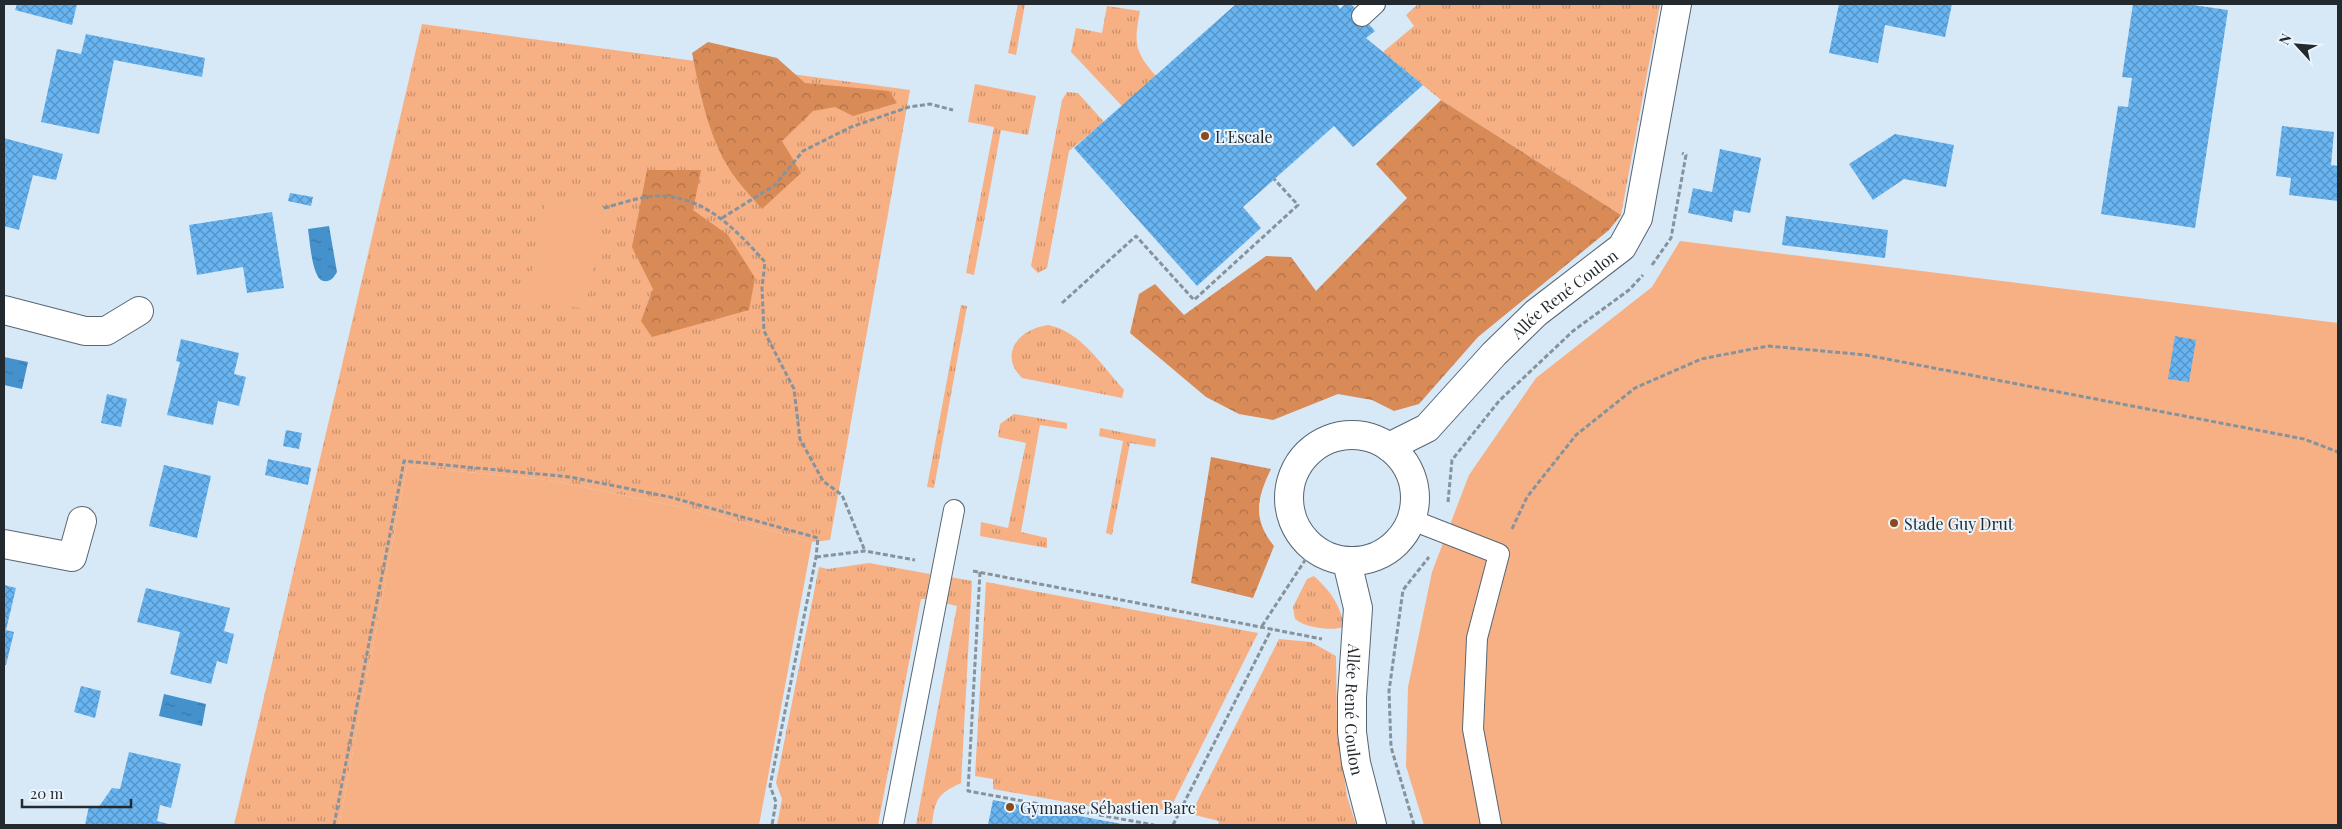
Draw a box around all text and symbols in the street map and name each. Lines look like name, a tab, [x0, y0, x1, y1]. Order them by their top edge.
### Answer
north arrow	[2272, 20, 2322, 70]
text: N	[2274, 30, 2296, 48]
place label: L'Escale	[1215, 126, 1273, 147]
marker: L'Escale	[1199, 130, 1211, 142]
street label: Allée René Coulon	[1505, 244, 1622, 343]
place label: Stade Guy Drut	[1904, 513, 2014, 534]
marker: Stade Guy Drut	[1888, 517, 1900, 529]
street label: Allée René Coulon	[1342, 642, 1369, 778]
scale bar	[22, 776, 131, 808]
text: 20 m	[30, 783, 64, 803]
place label: Gymnase Sébastien Barc	[1020, 797, 1196, 818]
marker: Gymnase Sébastien Barc	[1004, 801, 1016, 813]

